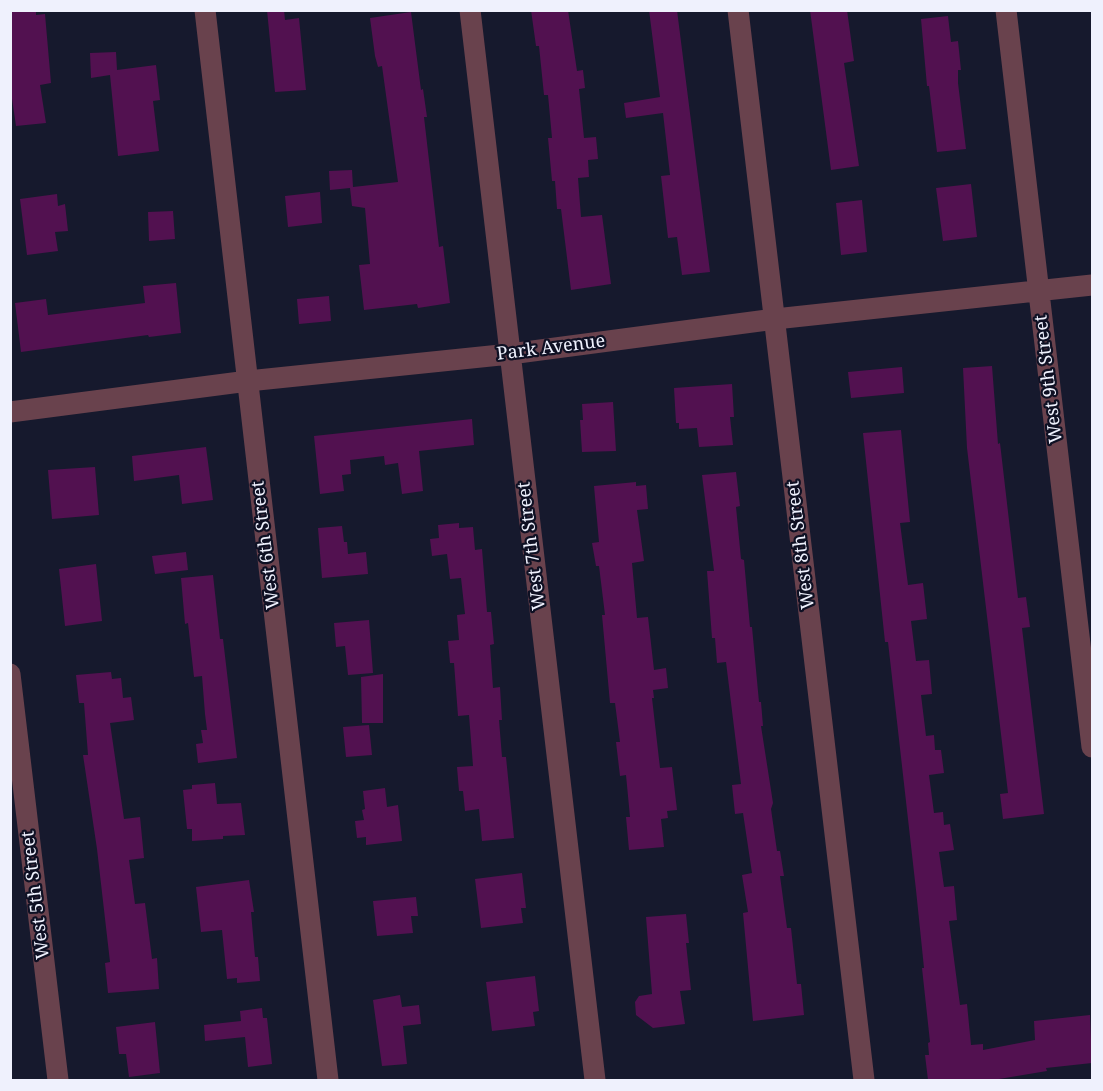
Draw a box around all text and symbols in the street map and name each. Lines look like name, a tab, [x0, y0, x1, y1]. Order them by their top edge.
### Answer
street label: West 9th Street	[1030, 314, 1068, 444]
street label: Park Avenue	[496, 331, 606, 365]
street label: West 6th Street	[247, 480, 285, 610]
street label: West 8th Street	[782, 480, 820, 610]
street label: West 7th Street	[513, 481, 551, 611]
street label: West 5th Street	[17, 830, 55, 960]

